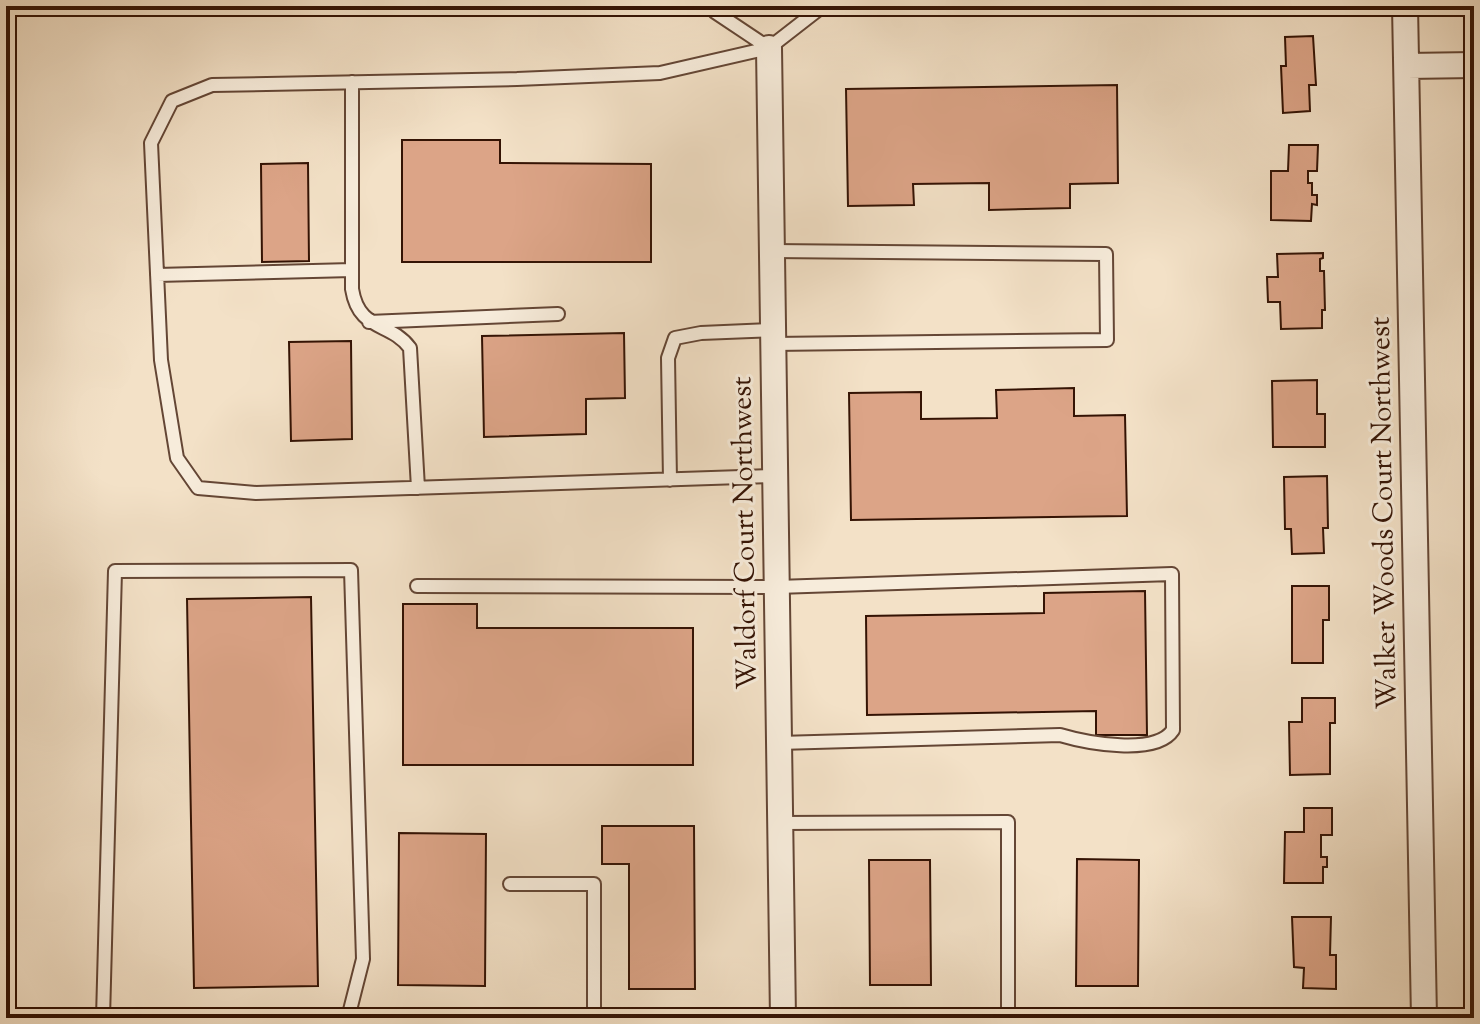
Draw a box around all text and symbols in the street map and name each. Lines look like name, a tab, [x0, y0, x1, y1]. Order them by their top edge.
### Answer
street label: Walker Woods Court Northwest	[1362, 316, 1408, 710]
street label: Waldorf Court Northwest	[723, 376, 769, 690]

